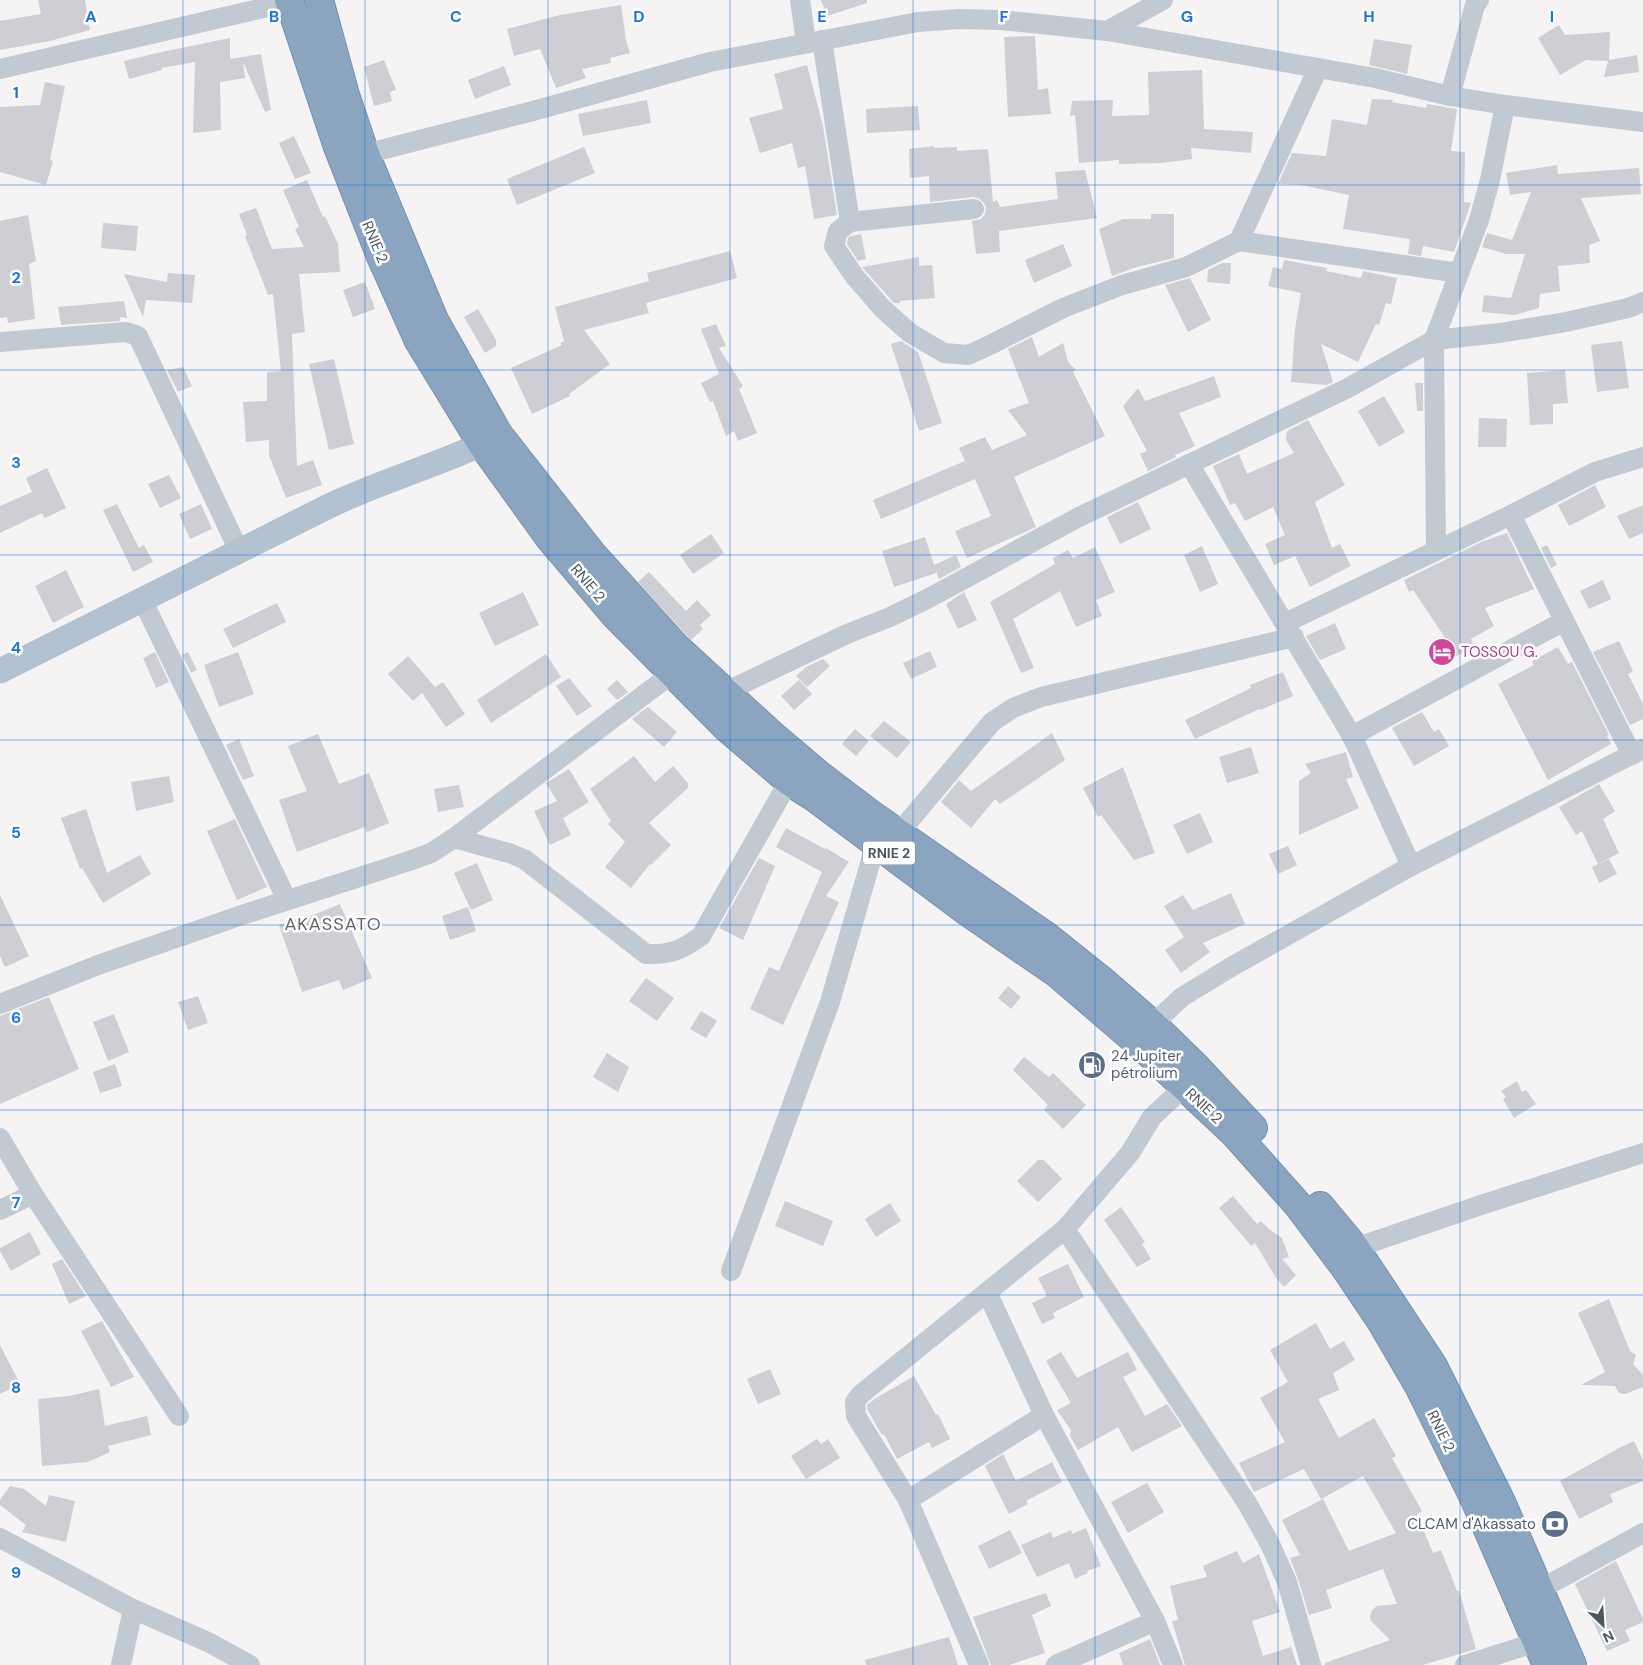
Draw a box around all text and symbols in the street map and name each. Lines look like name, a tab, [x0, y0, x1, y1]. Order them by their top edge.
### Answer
text: A	[85, 6, 97, 27]
text: B	[269, 6, 279, 27]
text: C	[450, 6, 462, 27]
text: D	[633, 6, 645, 27]
text: E	[817, 6, 827, 27]
text: F	[1000, 6, 1009, 27]
text: G	[1181, 6, 1193, 27]
text: H	[1363, 6, 1375, 27]
text: I	[1550, 6, 1554, 27]
text: 1	[13, 82, 19, 103]
street label: RNIE 2	[357, 218, 393, 266]
text: 2	[11, 267, 21, 288]
text: 3	[11, 452, 21, 473]
street label: RNIE 2	[566, 560, 610, 606]
text: 4	[11, 637, 21, 658]
hotel icon: TOSSOU G.	[1427, 637, 1457, 667]
place label: TOSSOU G.	[1461, 642, 1538, 662]
text: 5	[11, 822, 21, 843]
road number: RNIE 2	[863, 841, 915, 864]
district label: AKASSATO	[284, 912, 382, 936]
text: 6	[11, 1007, 21, 1028]
place label: 24 Jupiter pétrolium	[1111, 1046, 1182, 1083]
fuel station icon: 24 Jupiter pétrolium	[1077, 1050, 1107, 1080]
street label: RNIE 2	[1181, 1084, 1227, 1128]
text: 7	[12, 1192, 21, 1213]
text: 8	[11, 1377, 21, 1398]
street label: RNIE 2	[1422, 1407, 1460, 1455]
bank icon: CLCAM d'Akassato	[1540, 1509, 1570, 1539]
place label: CLCAM d'Akassato	[1407, 1514, 1536, 1534]
text: 9	[11, 1562, 21, 1583]
north arrow	[1578, 1600, 1628, 1650]
text: N	[1600, 1626, 1617, 1647]

